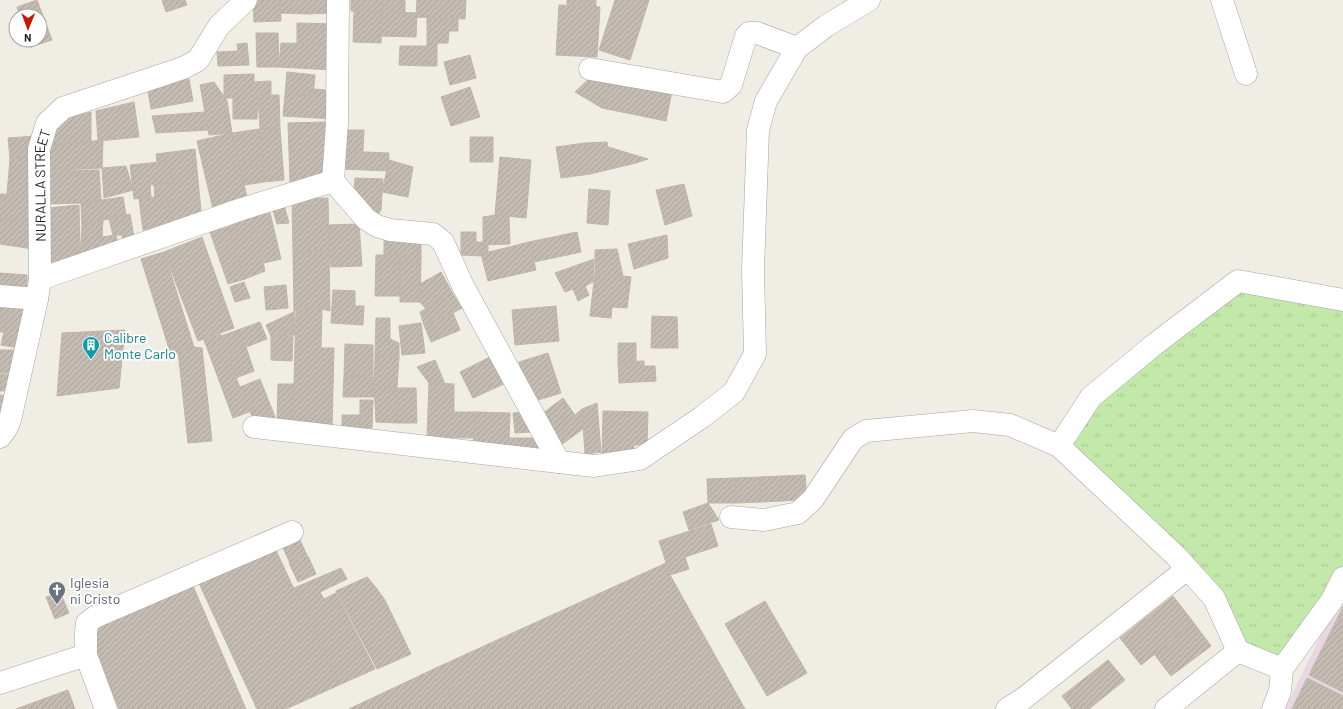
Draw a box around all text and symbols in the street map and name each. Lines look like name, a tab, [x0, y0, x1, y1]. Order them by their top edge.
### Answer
north arrow	[8, 8, 48, 48]
text: N	[24, 32, 32, 45]
street label: NURALLA STREET	[30, 127, 53, 242]
place label: Calibre Monte Carlo	[104, 329, 176, 362]
building icon: Calibre Monte Carlo	[81, 335, 101, 360]
place label: Iglesia ni Cristo	[70, 574, 120, 607]
church icon: Iglesia ni Cristo	[47, 580, 67, 605]

